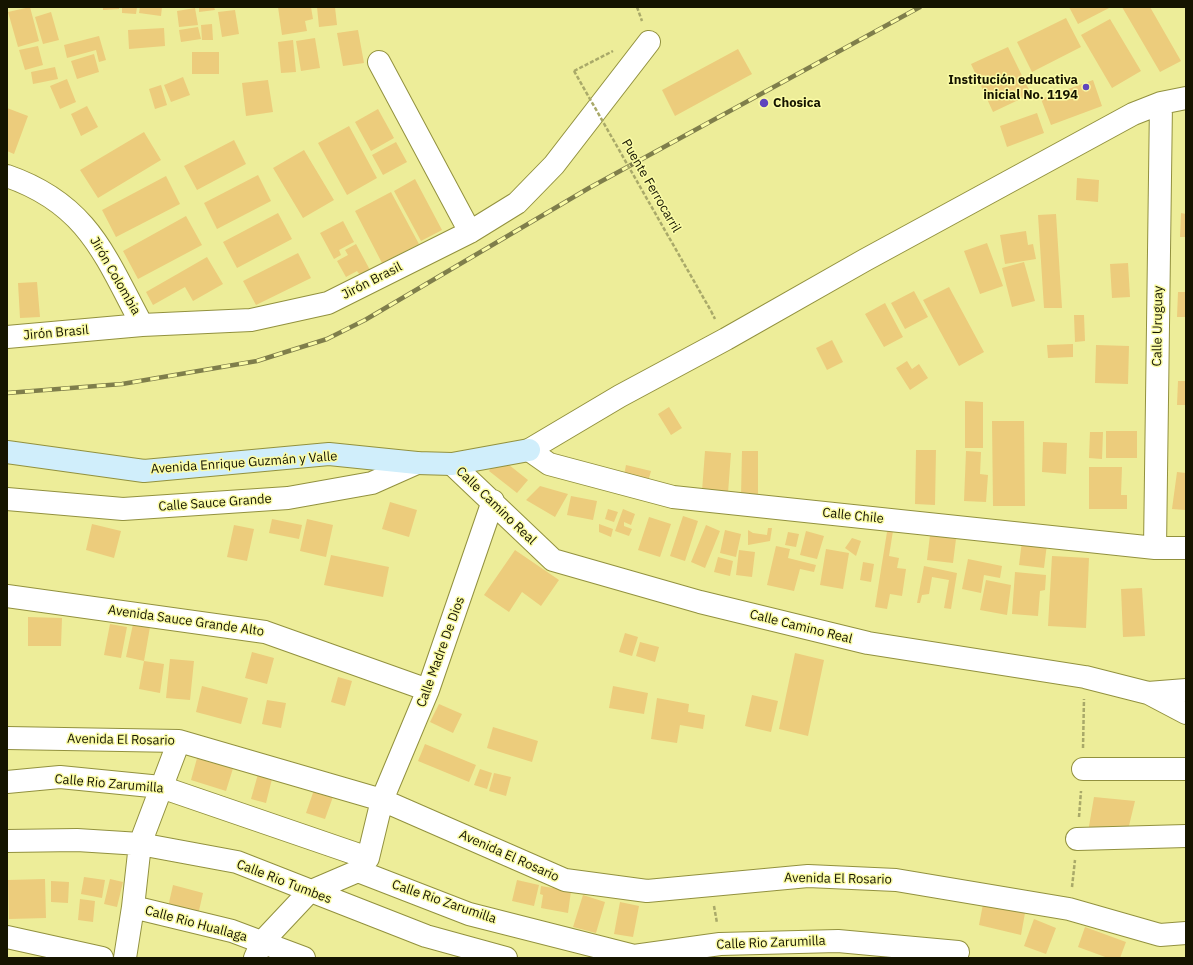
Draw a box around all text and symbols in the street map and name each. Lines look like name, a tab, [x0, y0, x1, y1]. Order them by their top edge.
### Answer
place label: Institución educativa inicial No. 1194	[948, 72, 1078, 103]
marker: Institución educativa inicial No. 1194	[1081, 82, 1091, 92]
place label: Chosica	[773, 95, 821, 111]
marker: Chosica	[758, 97, 770, 109]
street label: Puente Ferrocarril	[618, 137, 684, 235]
street label: Jirón Colombia	[86, 234, 144, 318]
street label: Jirón Brasil	[339, 259, 405, 303]
street label: Calle Uruguay	[1149, 285, 1167, 367]
street label: Jirón Brasil	[23, 322, 89, 344]
street label: Avenida Enrique Guzmán y Valle	[150, 449, 338, 477]
street label: Calle Camino Real	[453, 464, 539, 548]
street label: Calle Sauce Grande	[158, 491, 272, 515]
street label: Calle Chile	[822, 505, 884, 527]
street label: Calle Madre De Dios	[414, 595, 468, 709]
street label: Avenida Sauce Grande Alto	[107, 602, 265, 640]
street label: Calle Camino Real	[748, 607, 854, 647]
street label: Avenida El Rosario	[67, 731, 175, 749]
street label: Calle Rio Zarumilla	[54, 771, 164, 797]
street label: Avenida El Rosario	[457, 827, 561, 885]
street label: Calle Rio Tumbes	[234, 857, 334, 907]
street label: Avenida El Rosario	[784, 870, 892, 888]
street label: Calle Rio Zarumilla	[390, 877, 498, 927]
street label: Calle Rio Huallaga	[143, 903, 249, 945]
street label: Calle Rio Zarumilla	[716, 933, 826, 953]

